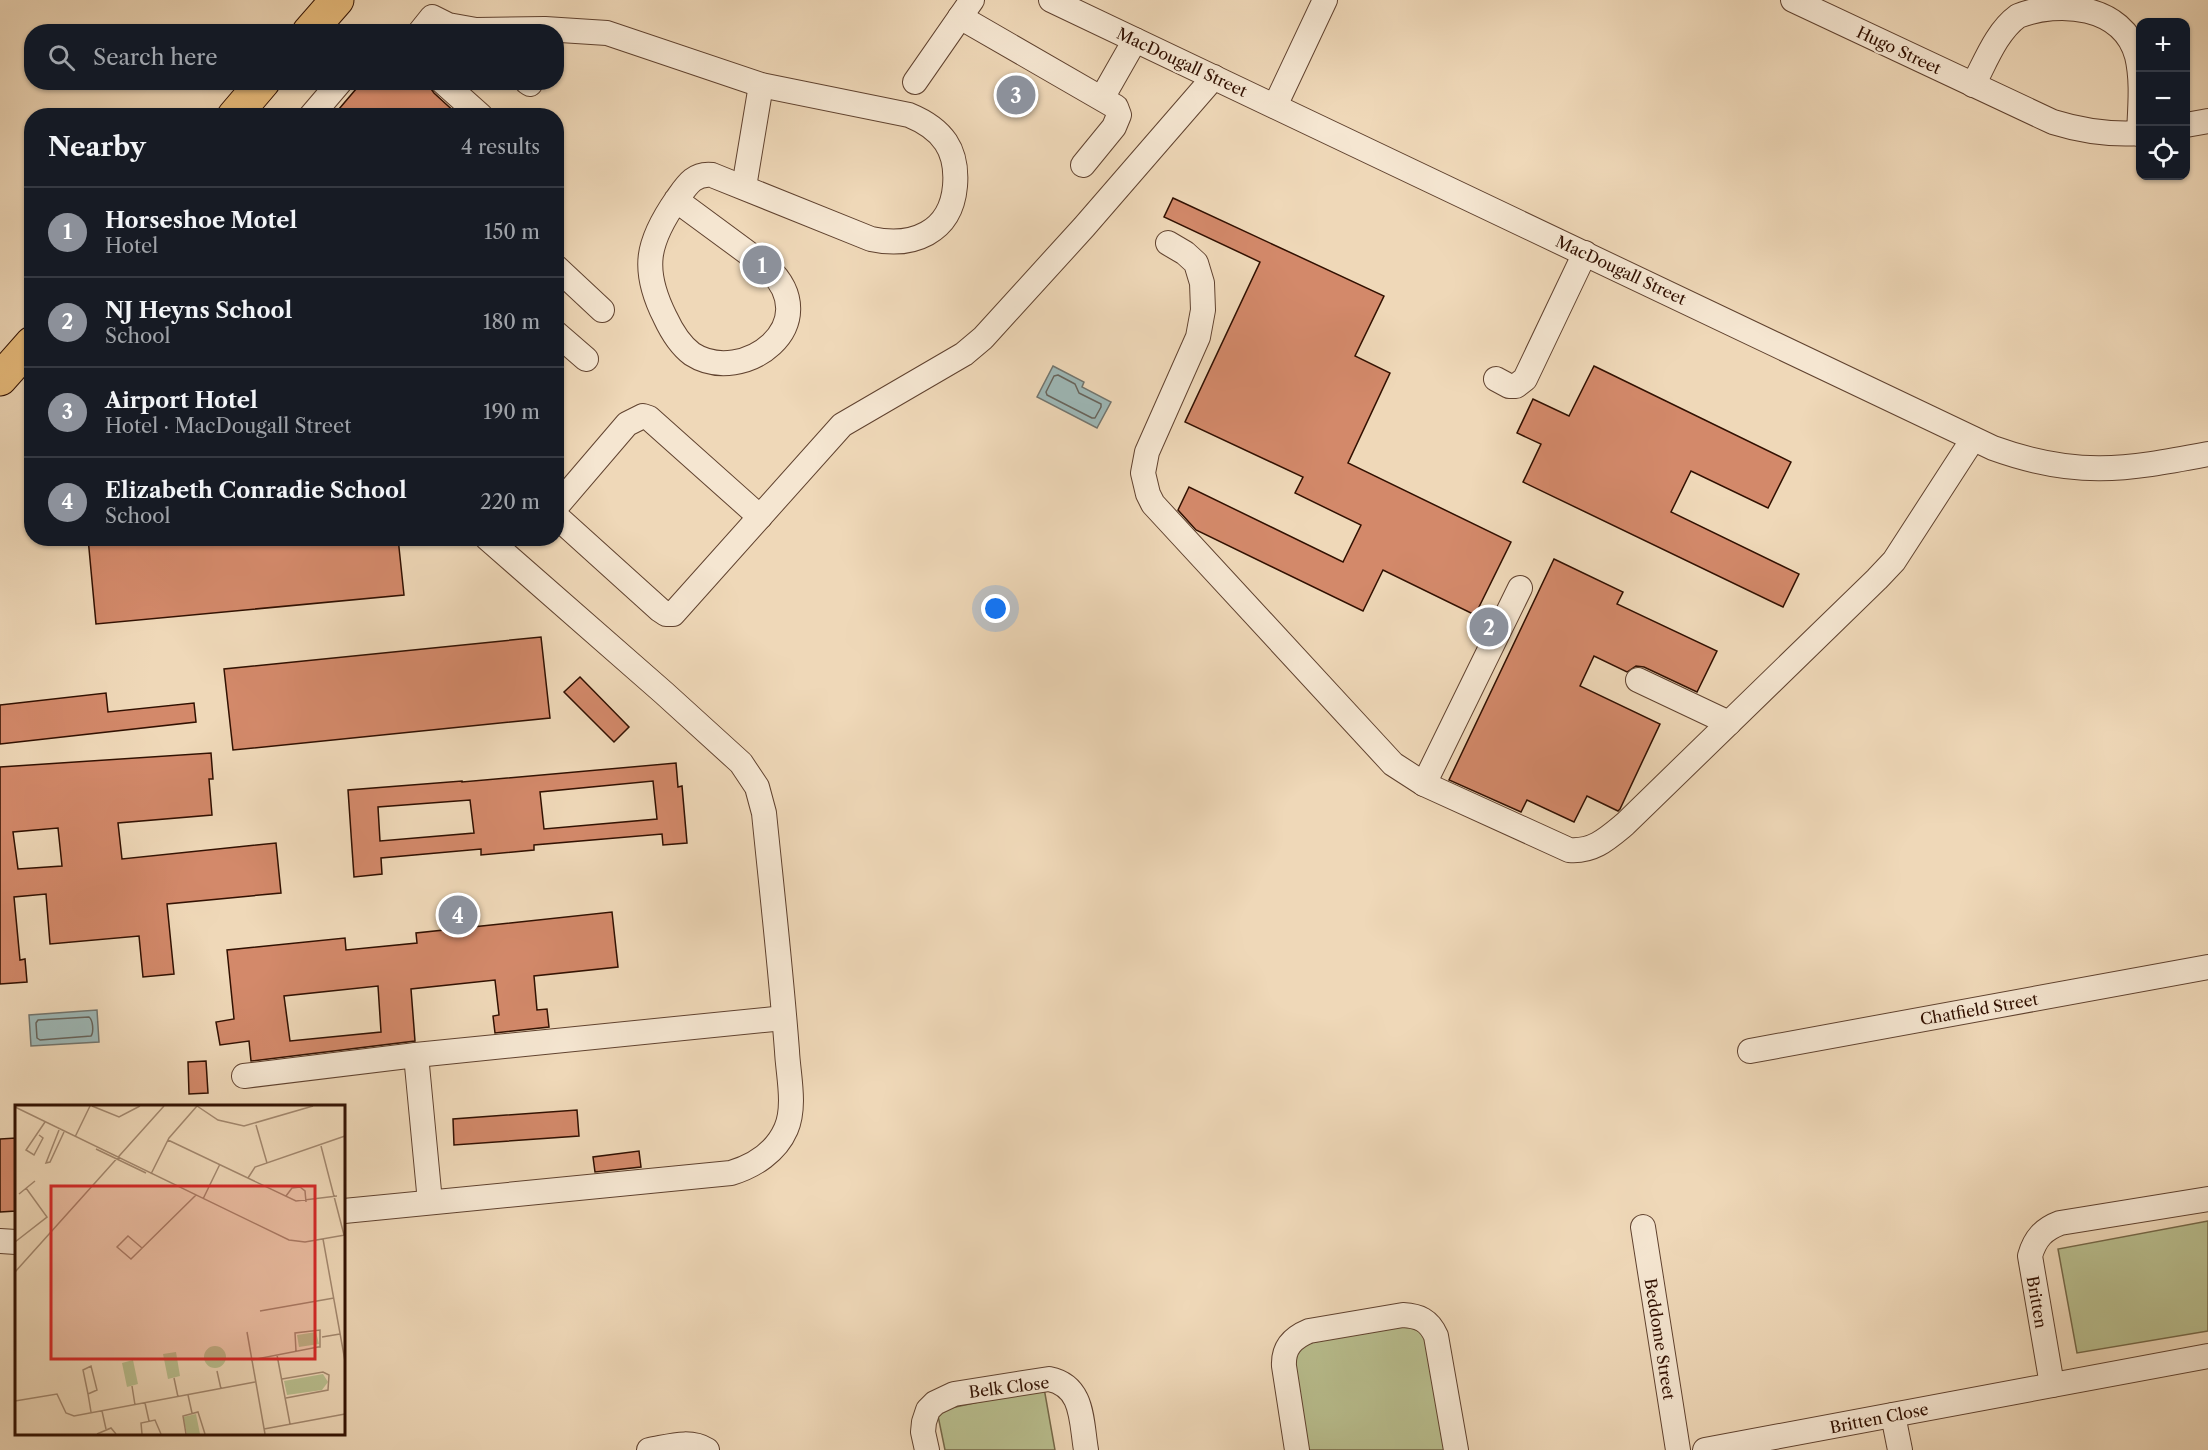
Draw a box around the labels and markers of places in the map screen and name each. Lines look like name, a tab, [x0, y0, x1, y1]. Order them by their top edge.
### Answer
pin: 3	[996, 72, 1036, 118]
pin: 1	[742, 242, 782, 288]
pin: 2	[1470, 604, 1508, 650]
pin: 4	[438, 892, 478, 938]

